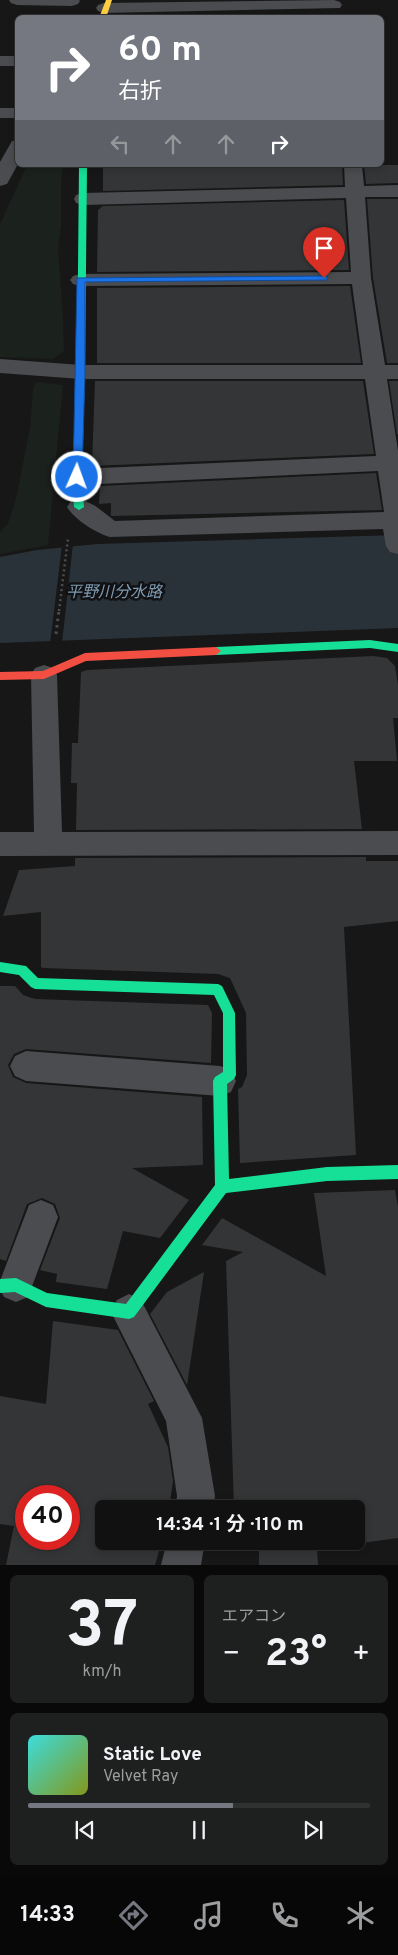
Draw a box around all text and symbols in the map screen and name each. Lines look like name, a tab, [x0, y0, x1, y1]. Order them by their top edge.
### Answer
text: 60 m	[118, 29, 202, 73]
icon: right	[35, 35, 100, 100]
text: 右折	[118, 79, 162, 106]
icon: left	[106, 130, 134, 158]
icon: ahead	[159, 130, 187, 158]
icon: ahead	[212, 130, 240, 158]
icon: right	[265, 130, 293, 158]
pin	[303, 227, 345, 278]
icon: arrive	[310, 234, 338, 262]
position arrow	[50, 450, 102, 502]
water label: 平野川分水路	[66, 583, 164, 603]
speed limit sign: 40	[15, 1485, 80, 1550]
text: 14:34 · 1 分 · 110 m	[156, 1513, 304, 1537]
text: 37	[66, 1588, 138, 1670]
text: エアコン	[222, 1607, 286, 1627]
text: 23°	[265, 1631, 327, 1680]
text: −	[222, 1637, 240, 1673]
text: +	[352, 1637, 370, 1673]
text: km/h	[83, 1662, 121, 1682]
text: Static Love	[103, 1743, 202, 1767]
text: Velvet Ray	[103, 1767, 178, 1787]
icon: previous	[71, 1816, 99, 1844]
icon: pause	[185, 1816, 213, 1844]
icon: next	[299, 1816, 327, 1844]
icon: directions	[116, 1898, 151, 1933]
icon: music	[191, 1898, 226, 1933]
icon: phone	[267, 1898, 302, 1933]
icon: climate	[343, 1898, 378, 1933]
text: 14:33	[20, 1902, 75, 1929]

